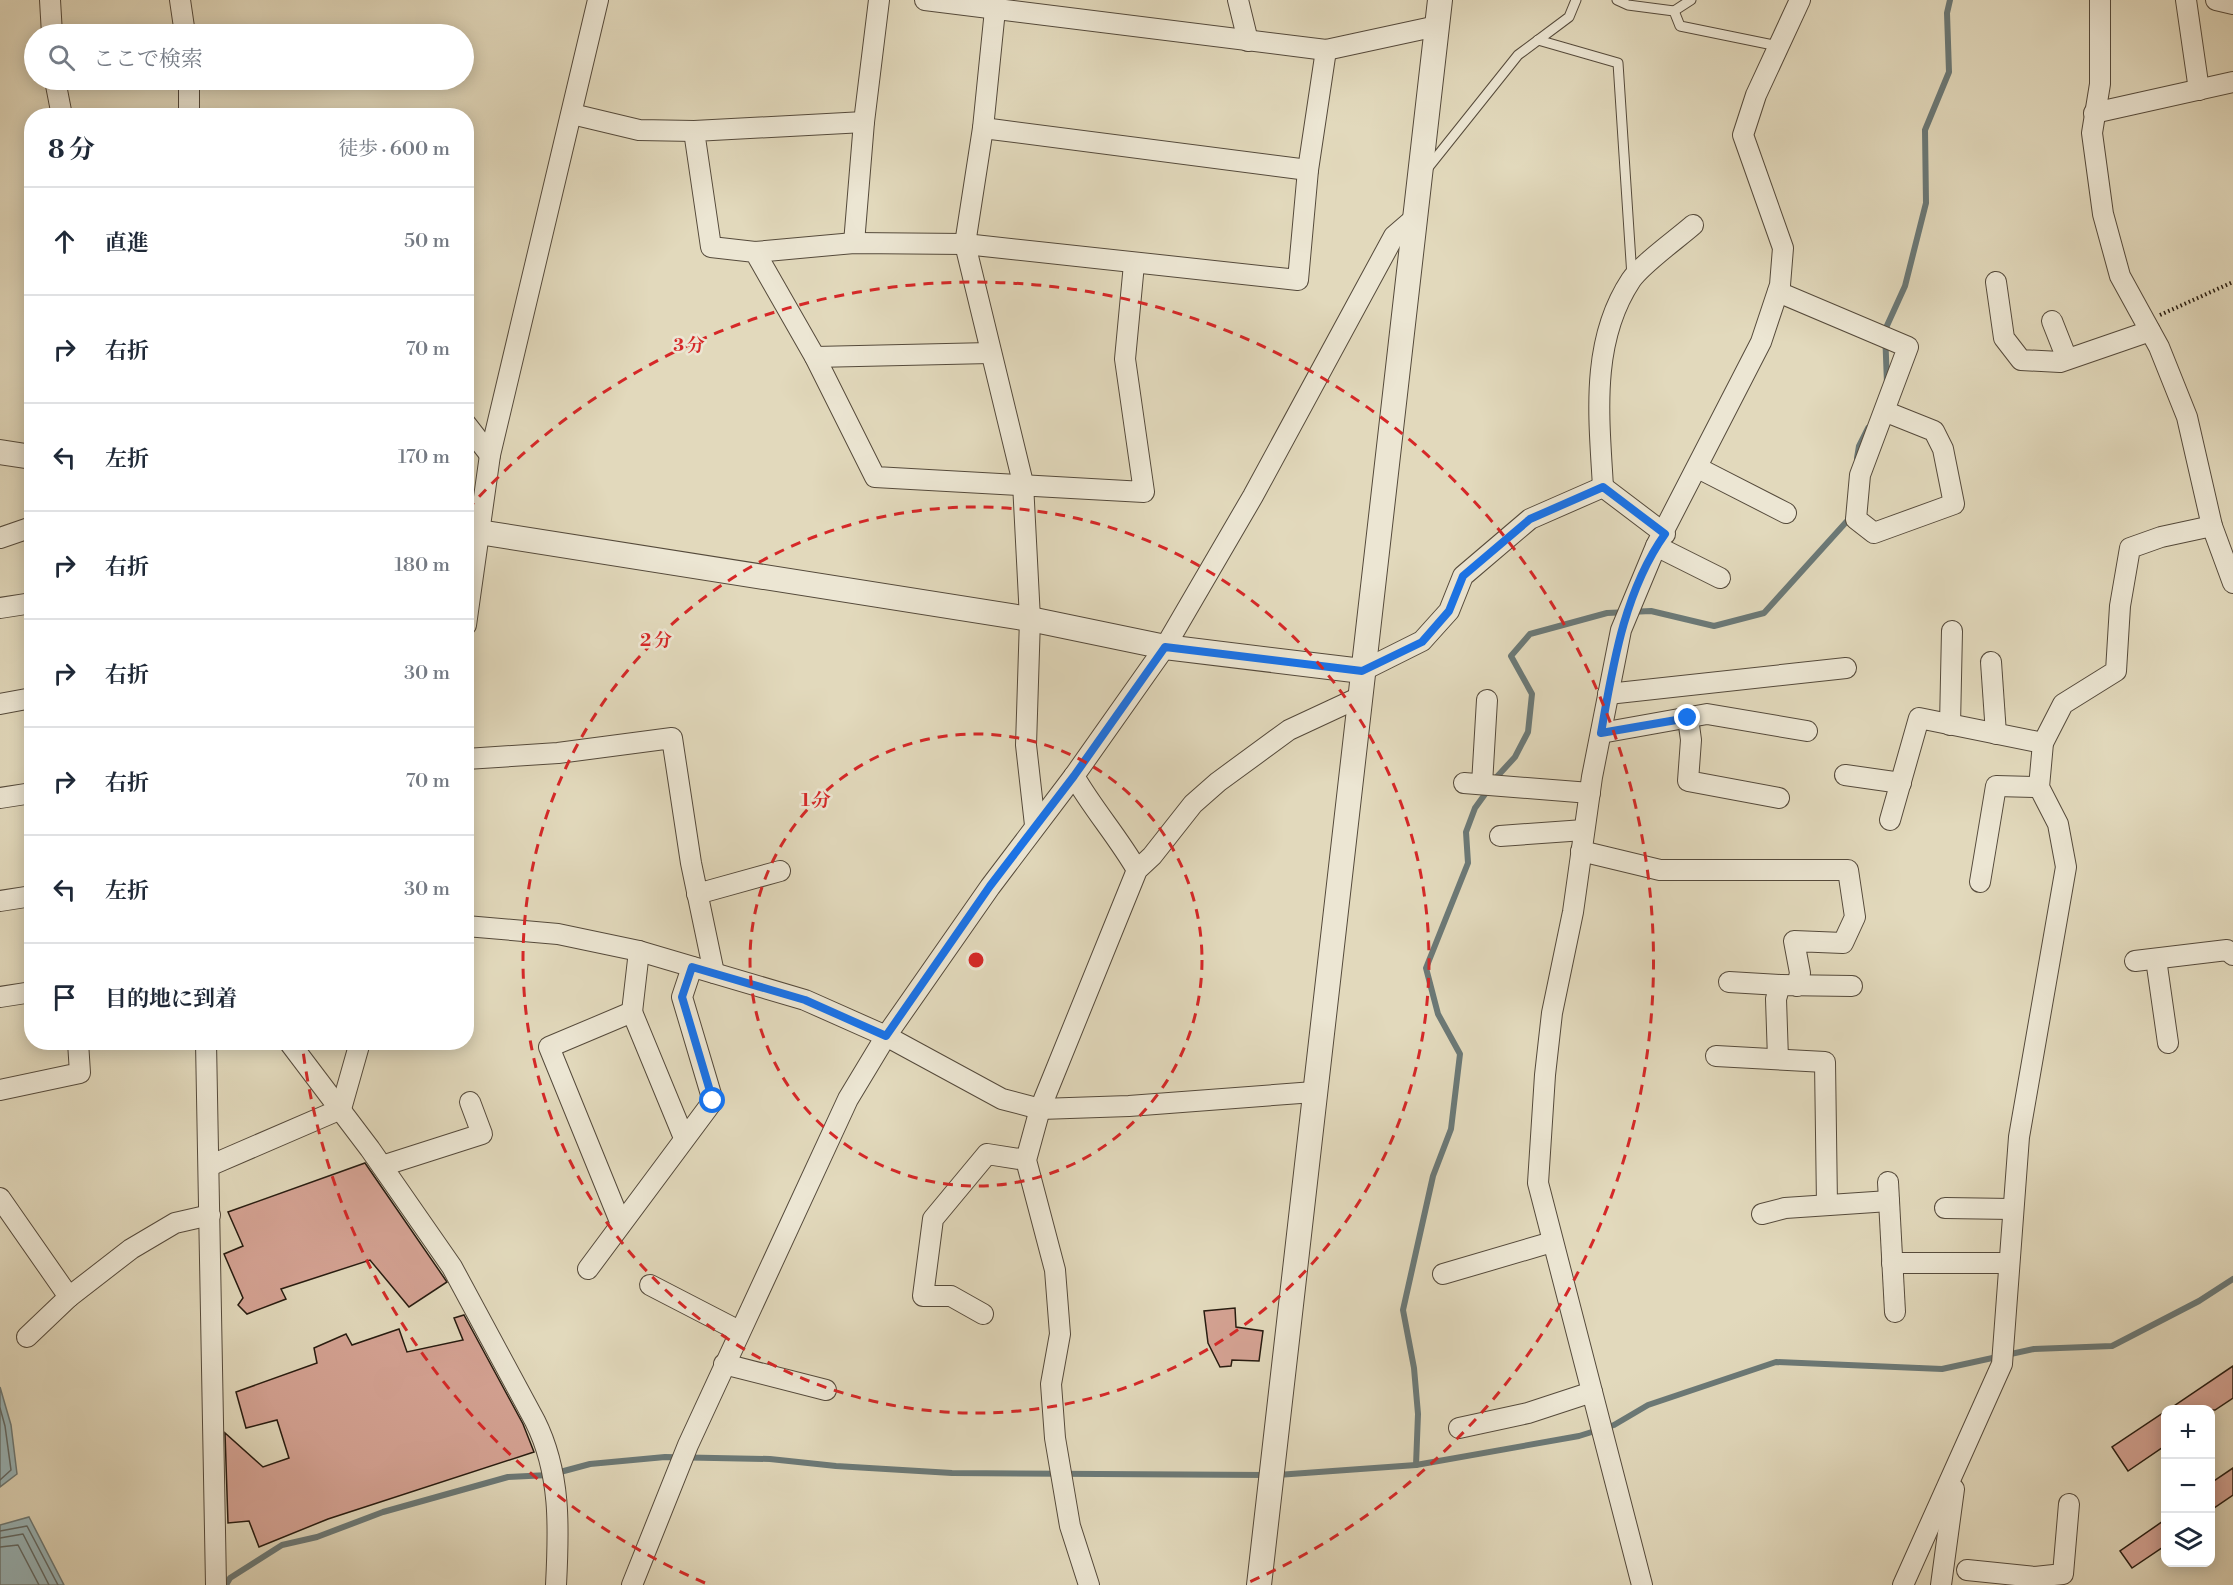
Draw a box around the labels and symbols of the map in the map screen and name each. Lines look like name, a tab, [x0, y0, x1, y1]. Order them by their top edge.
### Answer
text: 3 分	[673, 334, 705, 357]
text: 2 分	[640, 629, 672, 652]
route end	[1674, 704, 1700, 730]
text: 1 分	[801, 789, 831, 812]
centre of rings	[966, 950, 986, 970]
route start	[699, 1087, 725, 1113]

